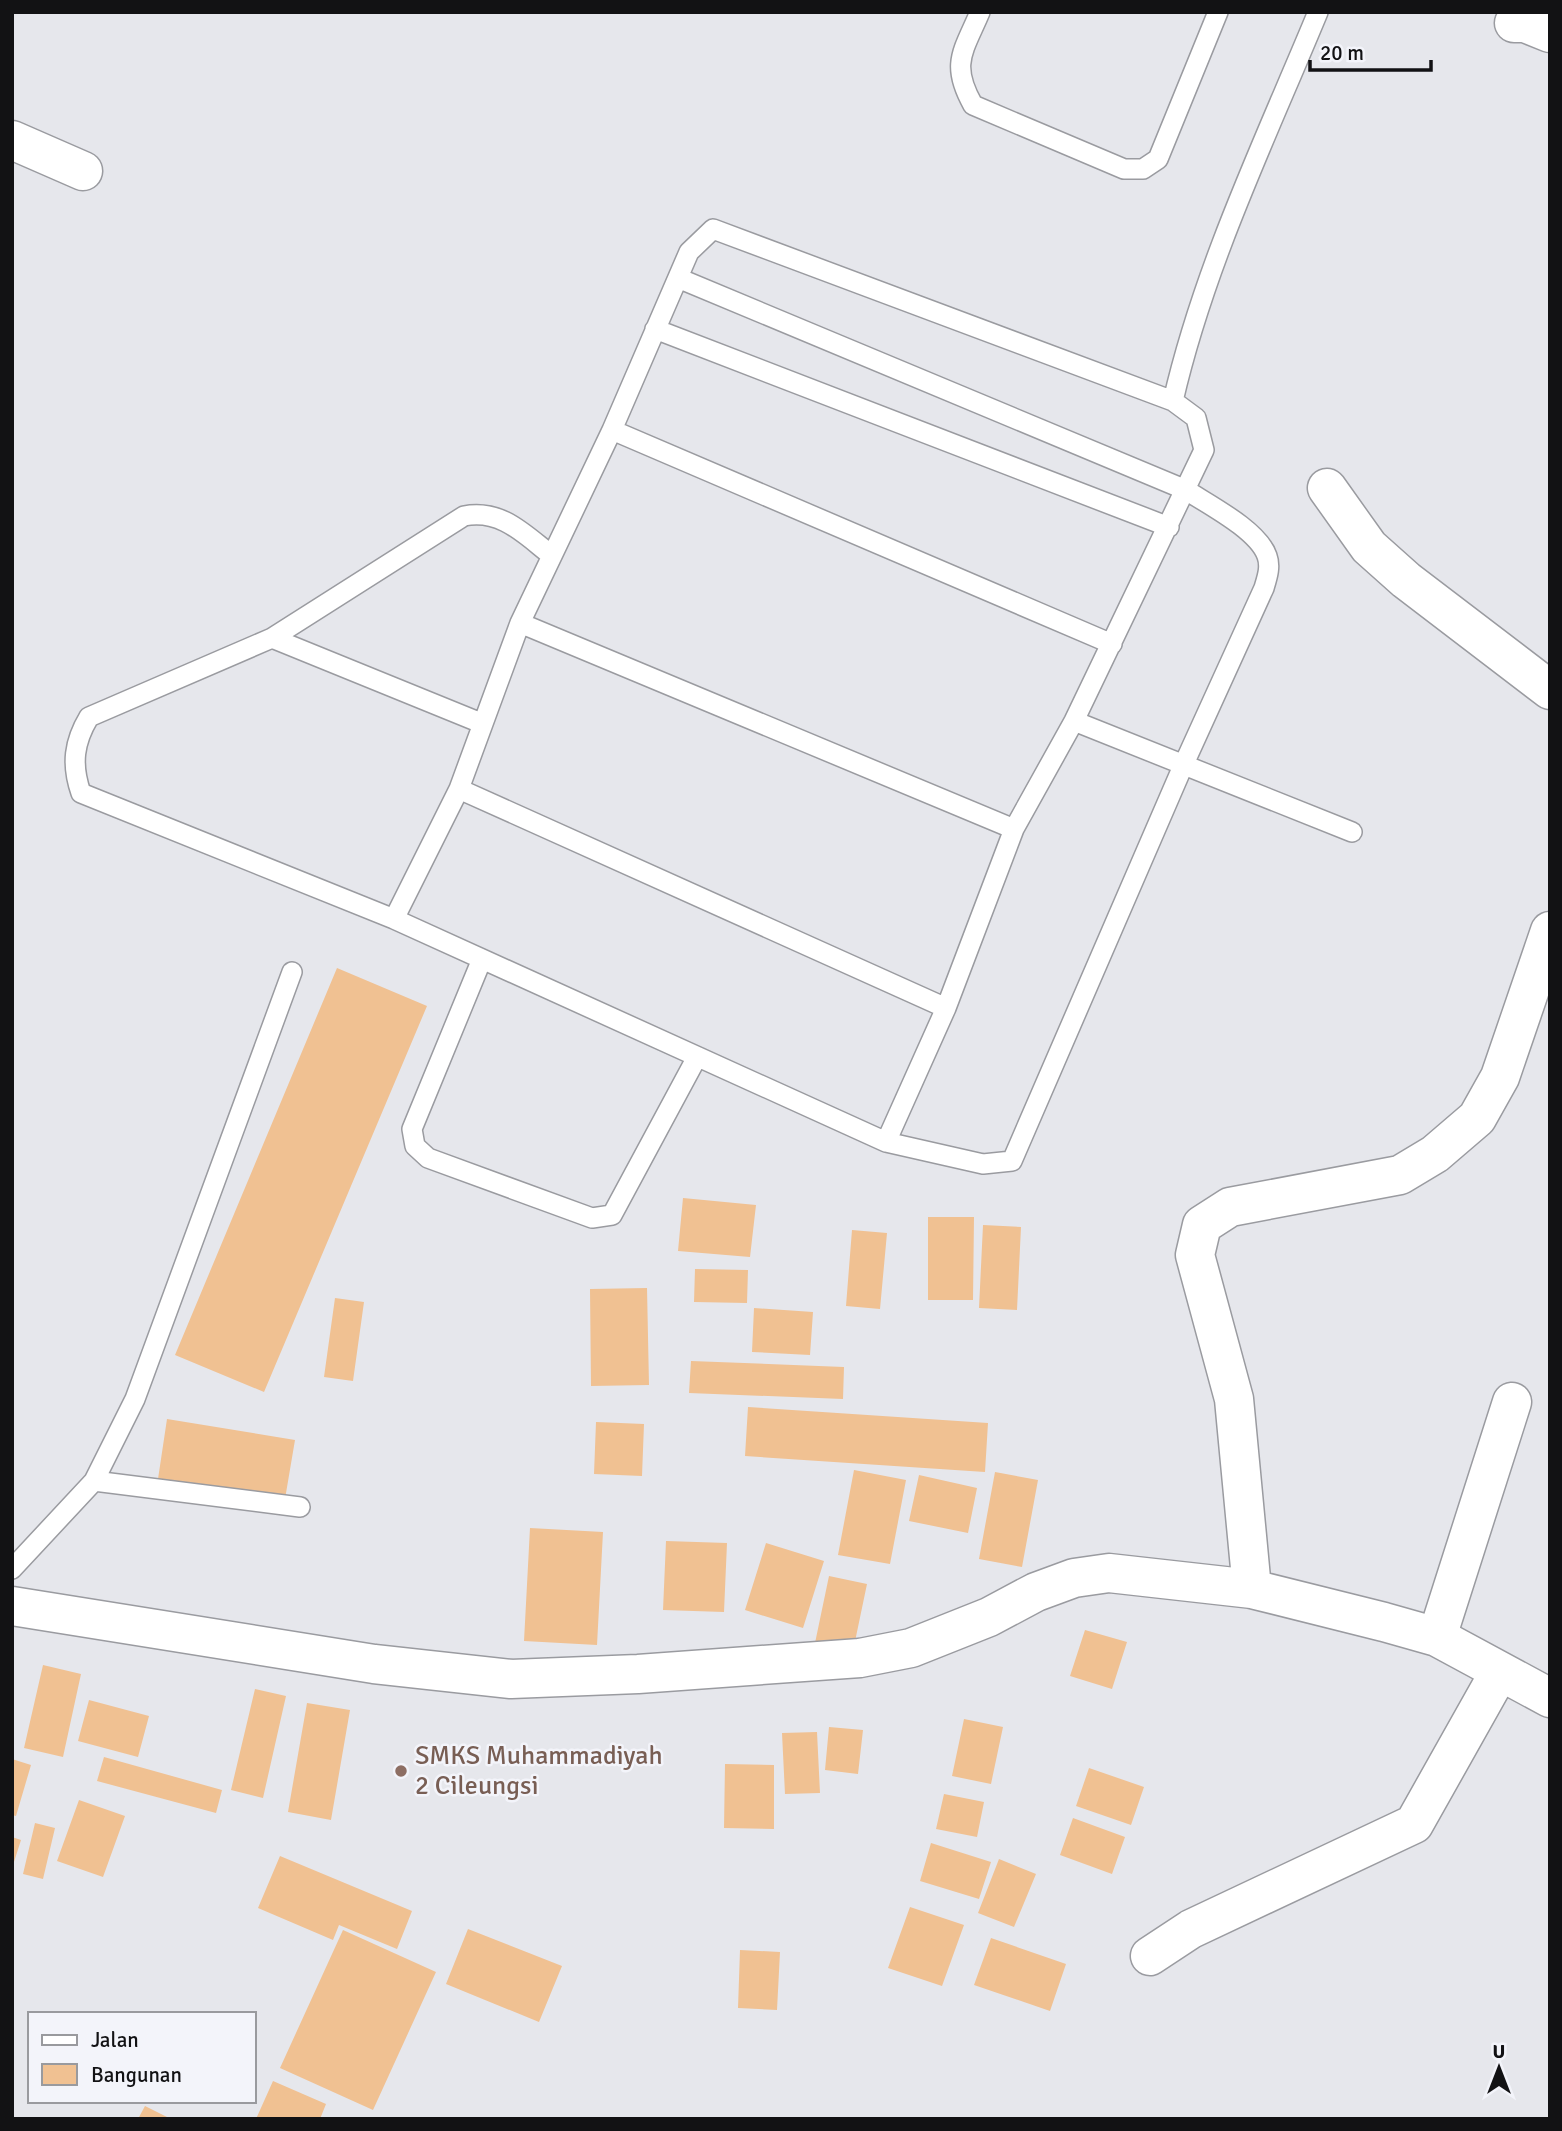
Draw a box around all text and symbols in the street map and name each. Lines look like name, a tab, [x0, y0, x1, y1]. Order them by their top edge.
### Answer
scale bar	[1310, 28, 1431, 72]
text: 20 m	[1320, 40, 1364, 66]
place label: SMKS Muhammadiyah 2 Cileungsi	[415, 1740, 663, 1802]
marker: SMKS Muhammadiyah 2 Cileungsi	[393, 1763, 409, 1779]
legend	[28, 2012, 256, 2103]
text: Jalan	[91, 2027, 139, 2053]
north arrow	[1464, 2033, 1534, 2103]
text: U	[1493, 2040, 1505, 2064]
text: Bangunan	[91, 2062, 182, 2088]

